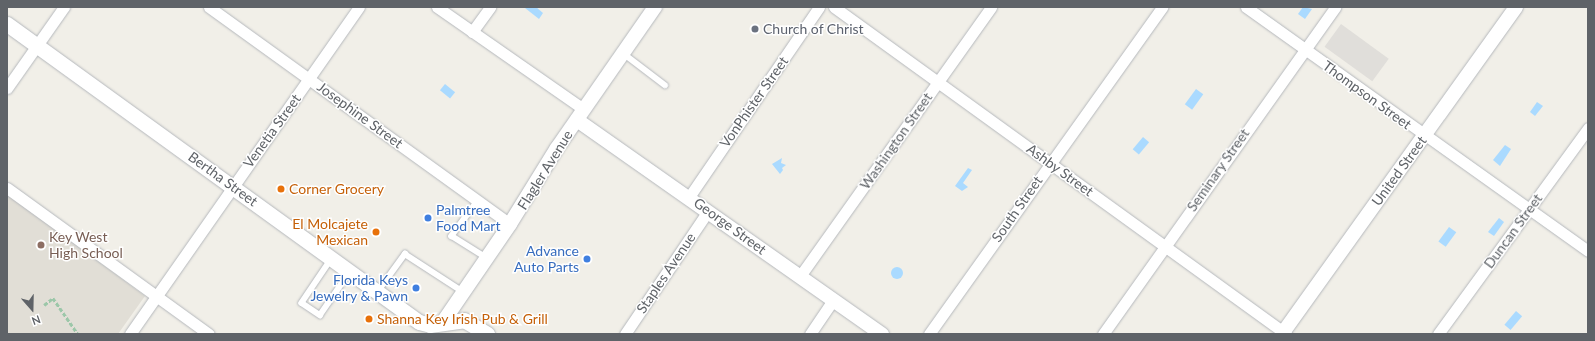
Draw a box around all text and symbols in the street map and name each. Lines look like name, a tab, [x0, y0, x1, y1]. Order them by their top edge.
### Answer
place label: Church of Christ	[763, 21, 864, 37]
marker: Church of Christ	[750, 24, 760, 34]
street label: VonPhister Street	[716, 53, 792, 151]
street label: Thompson Street	[1319, 57, 1415, 133]
street label: Josephine Street	[314, 78, 406, 152]
street label: Washington Street	[856, 89, 936, 193]
street label: Venetia Street	[240, 91, 304, 171]
street label: Seminary Street	[1183, 125, 1253, 215]
street label: Flagler Avenue	[514, 127, 576, 213]
street label: United Street	[1368, 133, 1430, 209]
street label: Ashby Street	[1023, 140, 1097, 200]
street label: Bertha Street	[185, 148, 261, 210]
street label: South Street	[988, 173, 1046, 245]
place label: Corner Grocery	[289, 181, 384, 197]
marker: Corner Grocery	[276, 184, 286, 194]
street label: Duncan Street	[1480, 190, 1546, 272]
street label: George Street	[691, 194, 769, 258]
place label: Palmtree Food Mart	[436, 202, 500, 234]
marker: Palmtree Food Mart	[423, 213, 433, 223]
place label: El Molcajete Mexican	[292, 216, 368, 248]
marker: El Molcajete Mexican	[371, 227, 381, 237]
place label: Key West High School	[49, 229, 123, 262]
street label: Staples Avenue	[633, 229, 699, 317]
marker: Key West High School	[36, 240, 46, 250]
place label: Advance Auto Parts	[514, 243, 579, 276]
marker: Advance Auto Parts	[582, 254, 592, 264]
place label: Florida Keys Jewelry & Pawn	[310, 272, 408, 304]
marker: Florida Keys Jewelry & Pawn	[411, 283, 421, 293]
north arrow	[12, 289, 52, 329]
place label: Shanna Key Irish Pub & Grill	[377, 311, 548, 327]
text: N	[30, 313, 42, 328]
marker: Shanna Key Irish Pub & Grill	[364, 314, 374, 324]

